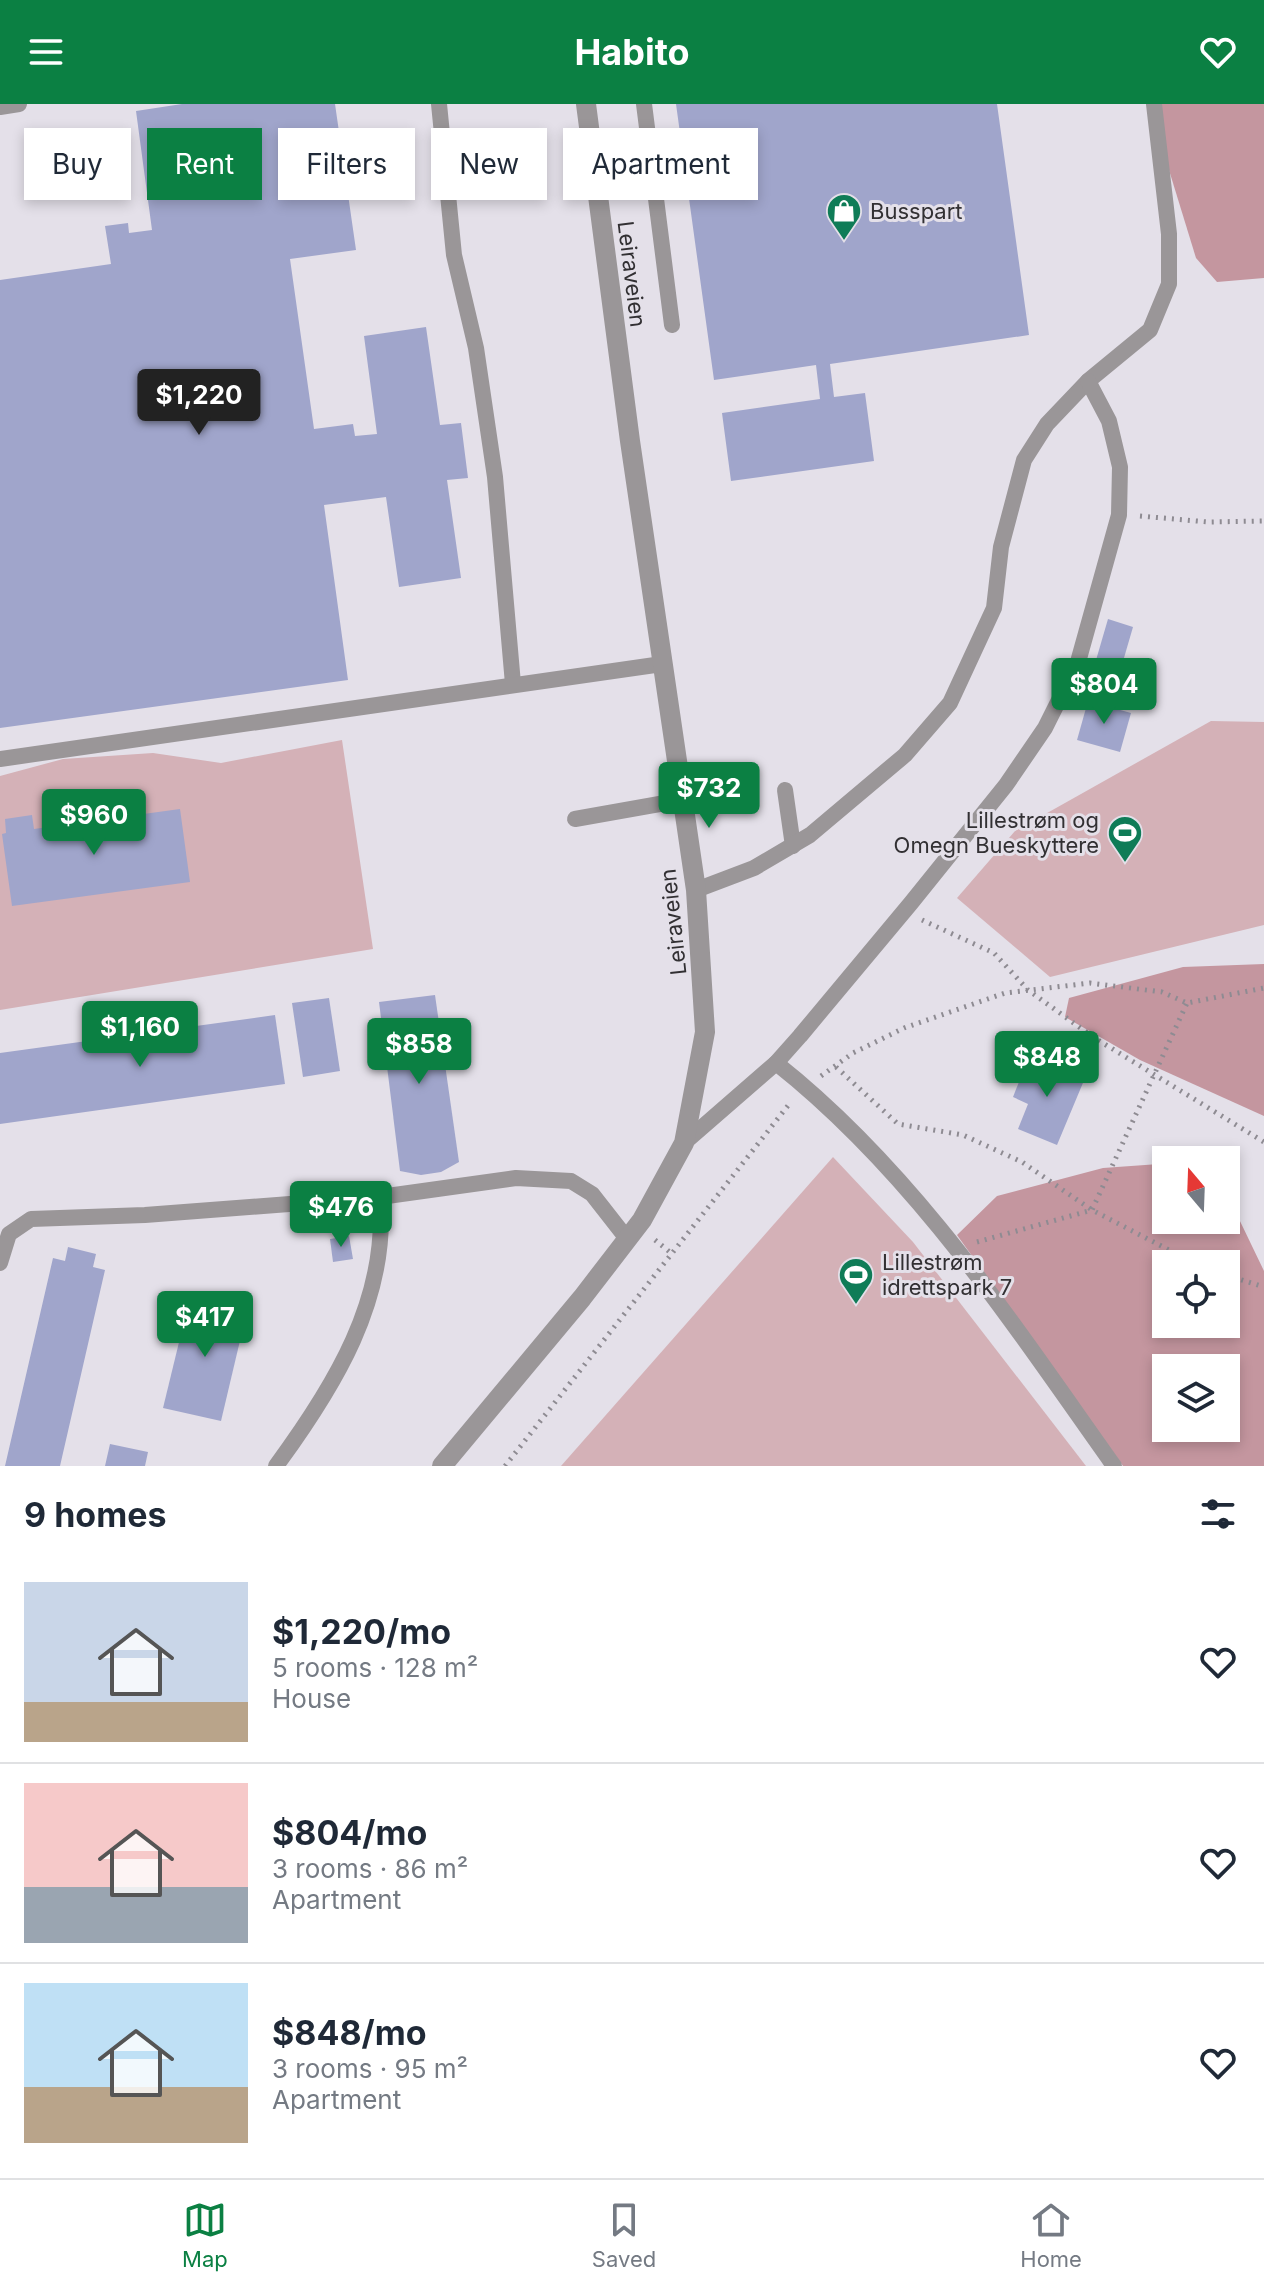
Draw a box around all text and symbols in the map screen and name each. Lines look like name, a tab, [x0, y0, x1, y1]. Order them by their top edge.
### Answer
icon: menu	[24, 30, 68, 74]
text: Habito	[574, 30, 690, 74]
icon: heart	[1196, 30, 1240, 74]
chip: Buy	[24, 128, 131, 200]
chip: Rent	[147, 128, 262, 200]
chip: Filters	[278, 128, 415, 200]
chip: New	[431, 128, 547, 200]
chip: Apartment	[563, 128, 758, 200]
shop icon: Busspart	[825, 192, 863, 242]
place label: Busspart	[870, 198, 963, 224]
street label: Leiraveien	[613, 219, 651, 329]
pin: $1,220	[134, 369, 264, 437]
text: $1,220	[155, 379, 243, 410]
pin: $804	[1057, 658, 1151, 726]
text: $804	[1069, 668, 1139, 699]
pin: $732	[662, 762, 756, 830]
text: $732	[677, 772, 741, 803]
pin: $960	[47, 789, 141, 857]
text: $960	[60, 799, 128, 830]
place label: Lillestrøm og Omegn Bueskyttere	[894, 807, 1099, 858]
sports icon: Lillestrøm og Omegn Bueskyttere	[1106, 814, 1144, 864]
street label: Leiraveien	[654, 868, 692, 976]
pin: $1,160	[75, 1001, 205, 1069]
text: $1,160	[100, 1011, 180, 1042]
pin: $858	[372, 1018, 466, 1086]
text: $858	[385, 1028, 453, 1059]
pin: $848	[1000, 1031, 1094, 1099]
text: $848	[1013, 1041, 1081, 1072]
north arrow	[1152, 1146, 1240, 1234]
map controls	[1152, 1146, 1240, 1442]
pin: $476	[294, 1181, 388, 1249]
text: $476	[308, 1191, 374, 1222]
place label: Lillestrøm idrettspark 7	[882, 1249, 1012, 1300]
button: locate	[1152, 1250, 1240, 1338]
sports icon: Lillestrøm idrettspark 7	[837, 1256, 875, 1306]
pin: $417	[158, 1291, 252, 1359]
text: $417	[175, 1301, 235, 1332]
button: layers	[1152, 1354, 1240, 1442]
icon: filters	[1196, 1492, 1240, 1536]
text: 9 homes	[24, 1494, 166, 1535]
text: $1,220/mo	[272, 1611, 451, 1652]
icon: home	[88, 1614, 184, 1710]
icon: heart	[1196, 1640, 1240, 1684]
text: 5 rooms · 128 m²	[272, 1652, 478, 1683]
text: House	[272, 1683, 351, 1714]
text: $804/mo	[272, 1812, 427, 1853]
icon: home	[88, 1815, 184, 1911]
icon: heart	[1196, 1841, 1240, 1885]
text: 3 rooms · 86 m²	[272, 1853, 468, 1884]
text: Apartment	[272, 1884, 401, 1915]
text: $848/mo	[272, 2012, 427, 2053]
icon: home	[88, 2015, 184, 2111]
icon: heart	[1196, 2041, 1240, 2085]
text: 3 rooms · 95 m²	[272, 2053, 468, 2084]
text: Apartment	[272, 2084, 401, 2115]
tab: Map	[182, 2198, 228, 2272]
tab: Saved	[592, 2198, 656, 2272]
tab: Home	[1020, 2198, 1082, 2272]

